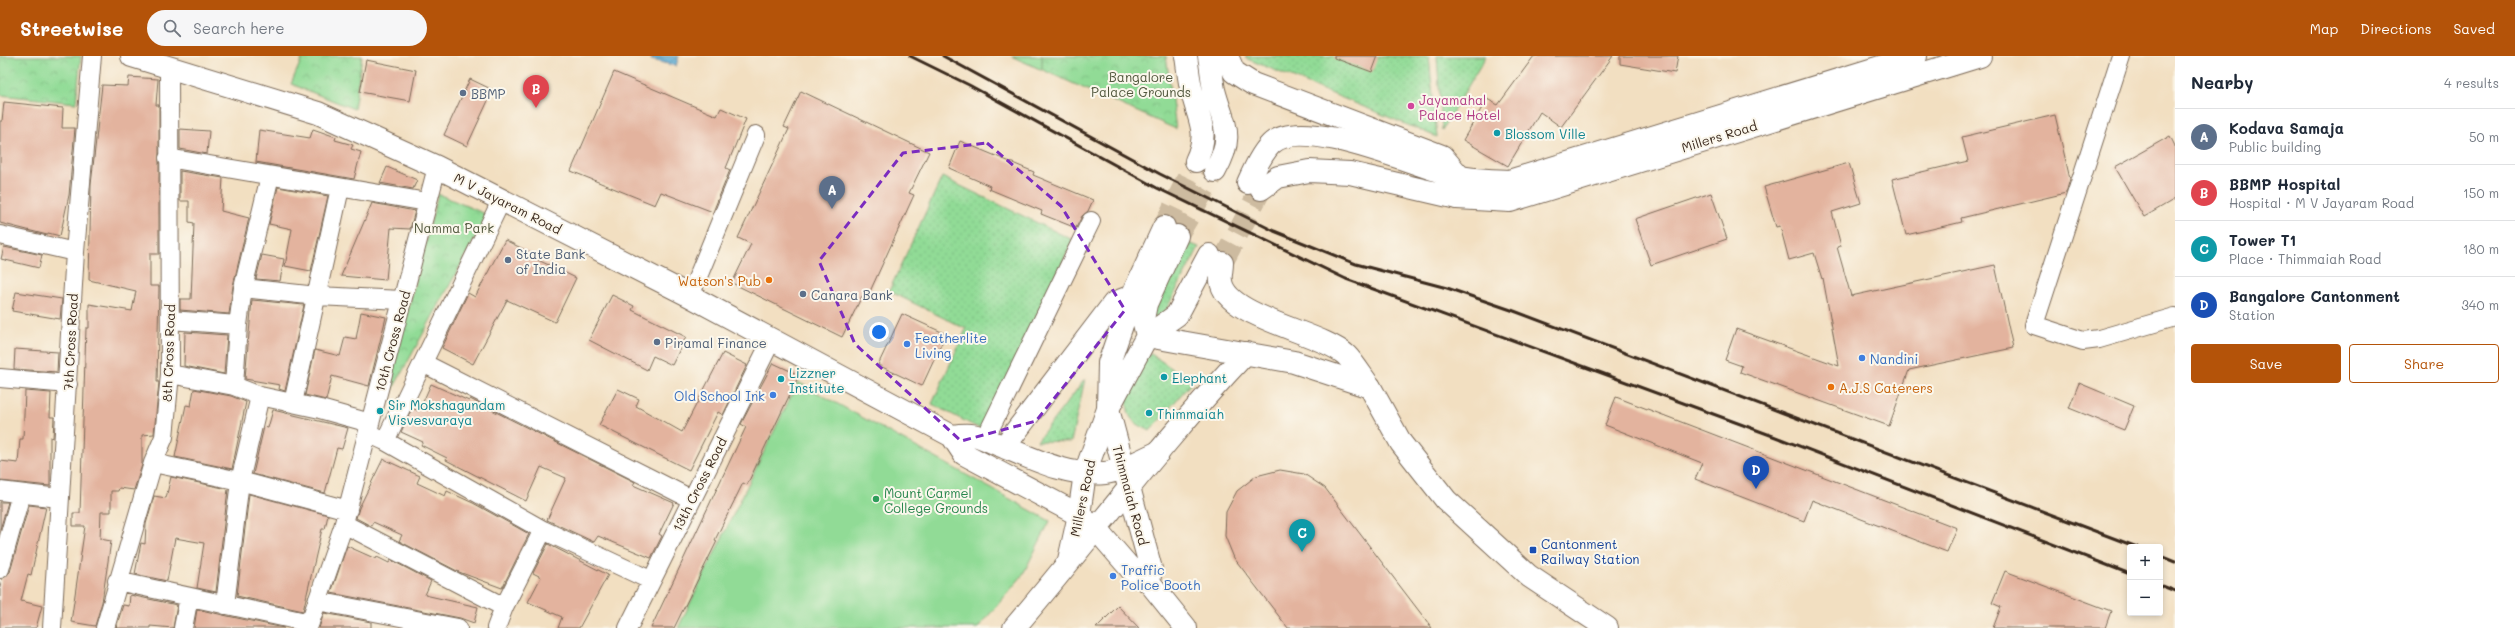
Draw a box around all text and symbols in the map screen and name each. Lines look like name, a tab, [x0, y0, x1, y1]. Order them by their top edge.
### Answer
search box	[147, 10, 427, 46]
text: Streetwise	[20, 16, 123, 41]
icon: search	[161, 17, 183, 39]
text: Search here	[193, 18, 285, 38]
text: Map	[2310, 19, 2338, 38]
text: Directions	[2360, 19, 2431, 38]
text: Saved	[2453, 19, 2495, 38]
park label: Bangalore Palace Grounds	[1091, 68, 1191, 100]
text: Nearby	[2191, 71, 2253, 93]
text: 4 results	[2444, 74, 2499, 91]
pin: B	[523, 75, 549, 108]
place label: BBMP	[471, 85, 506, 102]
marker: BBMP	[458, 88, 468, 98]
place label: Jayamahal Palace Hotel	[1419, 91, 1500, 123]
marker: Jayamahal Palace Hotel	[1406, 101, 1416, 111]
street label: Millers Road	[1679, 116, 1759, 156]
text: Kodava Samaja	[2229, 118, 2344, 138]
place label: Blossom Ville	[1505, 125, 1586, 142]
marker: Blossom Ville	[1492, 128, 1502, 138]
text: A	[2199, 128, 2209, 145]
text: 50 m	[2469, 128, 2499, 145]
text: Public building	[2229, 138, 2321, 155]
street label: M V Jayaram Road	[451, 168, 565, 238]
text: BBMP Hospital	[2229, 174, 2340, 194]
pin: A	[819, 176, 845, 209]
text: B	[2200, 184, 2208, 201]
text: 150 m	[2463, 184, 2499, 201]
text: Hospital · M V Jayaram Road	[2229, 194, 2414, 211]
park label: Namma Park	[414, 219, 494, 236]
text: Tower T1	[2229, 230, 2296, 250]
text: C	[2199, 240, 2209, 257]
text: 180 m	[2463, 240, 2499, 257]
place label: State Bank of India	[516, 245, 585, 277]
text: Place · Thimmaiah Road	[2229, 250, 2381, 267]
marker: State Bank of India	[503, 255, 513, 265]
place label: Watson's Pub	[678, 272, 761, 289]
marker: Watson's Pub	[764, 275, 774, 285]
place label: Canara Bank	[811, 286, 893, 303]
text: Bangalore Cantonment	[2229, 286, 2400, 306]
street label: 10th Cross Road	[370, 289, 414, 393]
marker: Canara Bank	[798, 289, 808, 299]
street label: 7th Cross Road	[59, 293, 81, 391]
text: D	[2199, 296, 2209, 313]
text: 340 m	[2461, 296, 2499, 313]
street label: 8th Cross Road	[158, 304, 178, 402]
text: Station	[2229, 306, 2275, 323]
your location	[869, 322, 889, 342]
place label: Featherlite Living	[915, 329, 987, 361]
place label: Piramal Finance	[665, 334, 767, 351]
marker: Piramal Finance	[652, 337, 662, 347]
marker: Featherlite Living	[902, 339, 912, 349]
button: Save	[2191, 344, 2341, 383]
button: Share	[2349, 344, 2499, 383]
place label: Nandini	[1870, 350, 1918, 367]
marker: Nandini	[1857, 353, 1867, 363]
place label: Lizzner Institute	[789, 364, 845, 396]
place label: Elephant	[1172, 369, 1227, 386]
marker: Elephant	[1159, 372, 1169, 382]
marker: Lizzner Institute	[776, 374, 786, 384]
place label: A.J.S Caterers	[1839, 379, 1933, 396]
marker: A.J.S Caterers	[1826, 382, 1836, 392]
place label: Old School Ink	[674, 387, 765, 404]
marker: Old School Ink	[768, 390, 778, 400]
place label: Sir Mokshagundam Visvesvaraya	[388, 396, 505, 428]
place label: Thimmaiah	[1157, 405, 1224, 422]
marker: Sir Mokshagundam Visvesvaraya	[375, 406, 385, 416]
marker: Thimmaiah	[1144, 408, 1154, 418]
street label: 13th Cross Road	[668, 434, 730, 534]
street label: Thimmaiah Road	[1109, 443, 1153, 547]
pin: D	[1743, 456, 1769, 489]
street label: Millers Road	[1066, 458, 1098, 538]
place label: Mount Carmel College Grounds	[884, 484, 988, 516]
marker: Mount Carmel College Grounds	[871, 494, 881, 504]
pin: C	[1289, 519, 1315, 552]
place label: Cantonment Railway Station	[1541, 535, 1640, 567]
map controls	[2127, 544, 2163, 616]
button: +	[2127, 544, 2163, 580]
marker: Cantonment Railway Station	[1528, 545, 1538, 555]
place label: Traffic Police Booth	[1121, 561, 1200, 593]
marker: Traffic Police Booth	[1108, 571, 1118, 581]
button: −	[2127, 580, 2163, 616]

